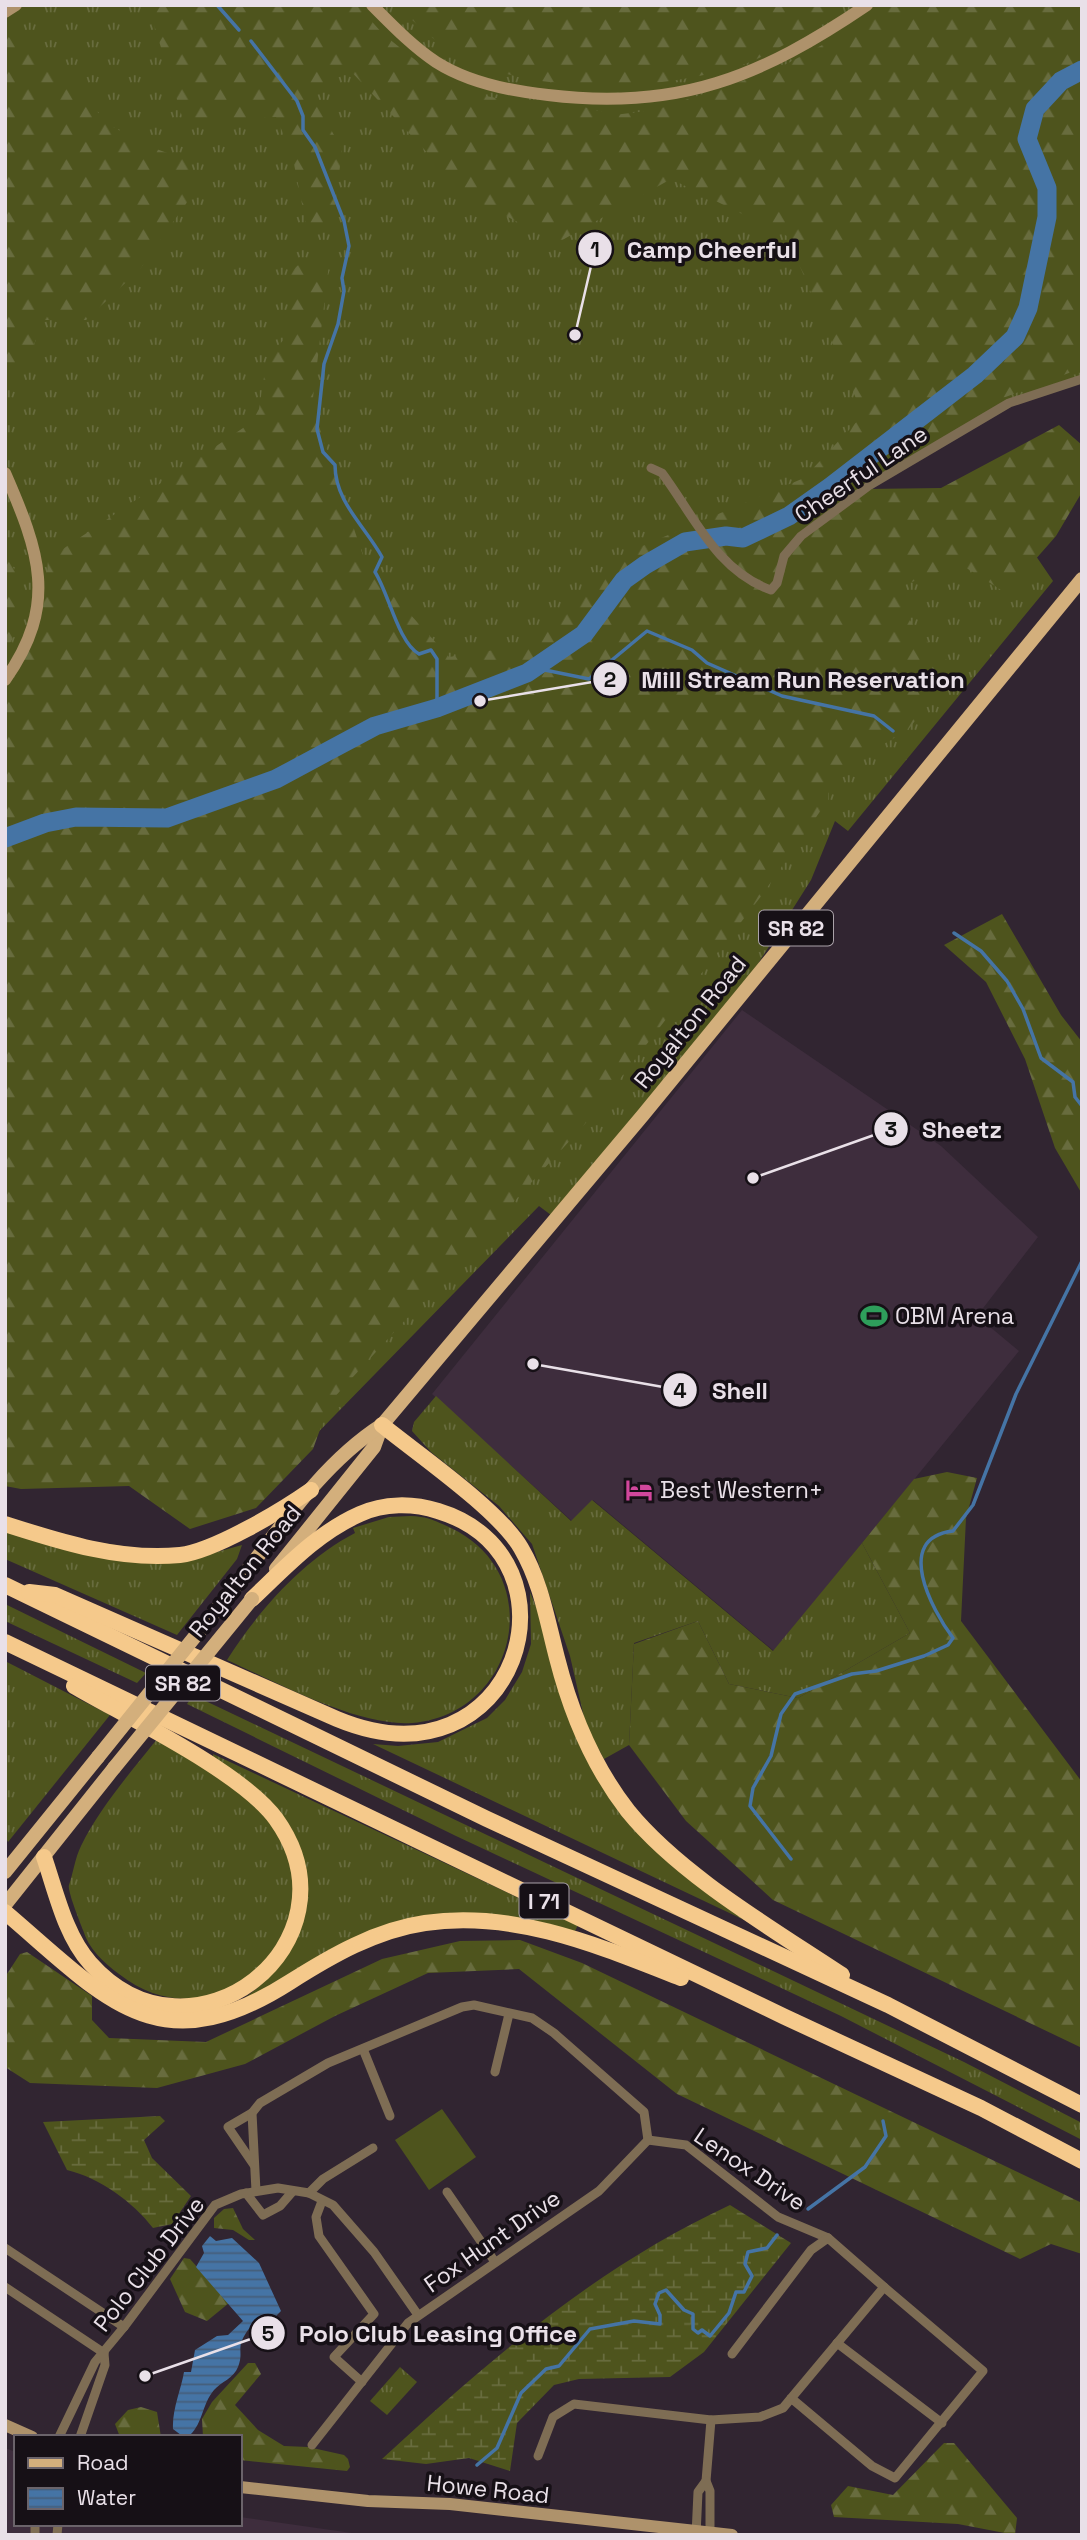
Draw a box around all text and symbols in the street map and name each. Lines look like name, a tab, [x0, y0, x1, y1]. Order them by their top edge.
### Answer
callout: Camp Cheerful	[578, 227, 811, 272]
text: Camp Cheerful	[627, 234, 797, 265]
text: 1	[590, 236, 600, 263]
street label: Cheerful Lane	[789, 418, 933, 530]
callout: Mill Stream Run Reservation	[592, 657, 979, 702]
text: Mill Stream Run Reservation	[641, 664, 965, 695]
text: 2	[604, 666, 616, 693]
road number: SR 82	[759, 911, 833, 946]
street label: Royalton Road	[627, 949, 753, 1095]
callout: Sheetz	[873, 1107, 1016, 1152]
text: Sheetz	[922, 1114, 1002, 1145]
text: 3	[885, 1116, 897, 1143]
sports icon: OBM Arena	[859, 1301, 889, 1331]
place label: OBM Arena	[895, 1301, 1014, 1331]
callout: Shell	[663, 1368, 782, 1413]
text: Shell	[712, 1375, 768, 1406]
text: 4	[673, 1377, 687, 1404]
hotel icon: Best Western+	[624, 1475, 654, 1505]
place label: Best Western+	[660, 1475, 823, 1505]
street label: Royalton Road	[182, 1498, 308, 1644]
road number: SR 82	[146, 1666, 220, 1700]
road number: I 71	[520, 1884, 568, 1918]
street label: Lenox Drive	[688, 2121, 812, 2217]
street label: Fox Hunt Drive	[418, 2183, 566, 2299]
street label: Polo Club Drive	[87, 2190, 211, 2338]
callout: Polo Club Leasing Office	[250, 2311, 591, 2356]
text: Polo Club Leasing Office	[299, 2318, 577, 2349]
text: 5	[262, 2320, 274, 2347]
legend	[14, 2435, 242, 2526]
text: Road	[77, 2449, 129, 2476]
street label: Howe Road	[425, 2468, 551, 2510]
text: Water	[77, 2484, 136, 2511]

